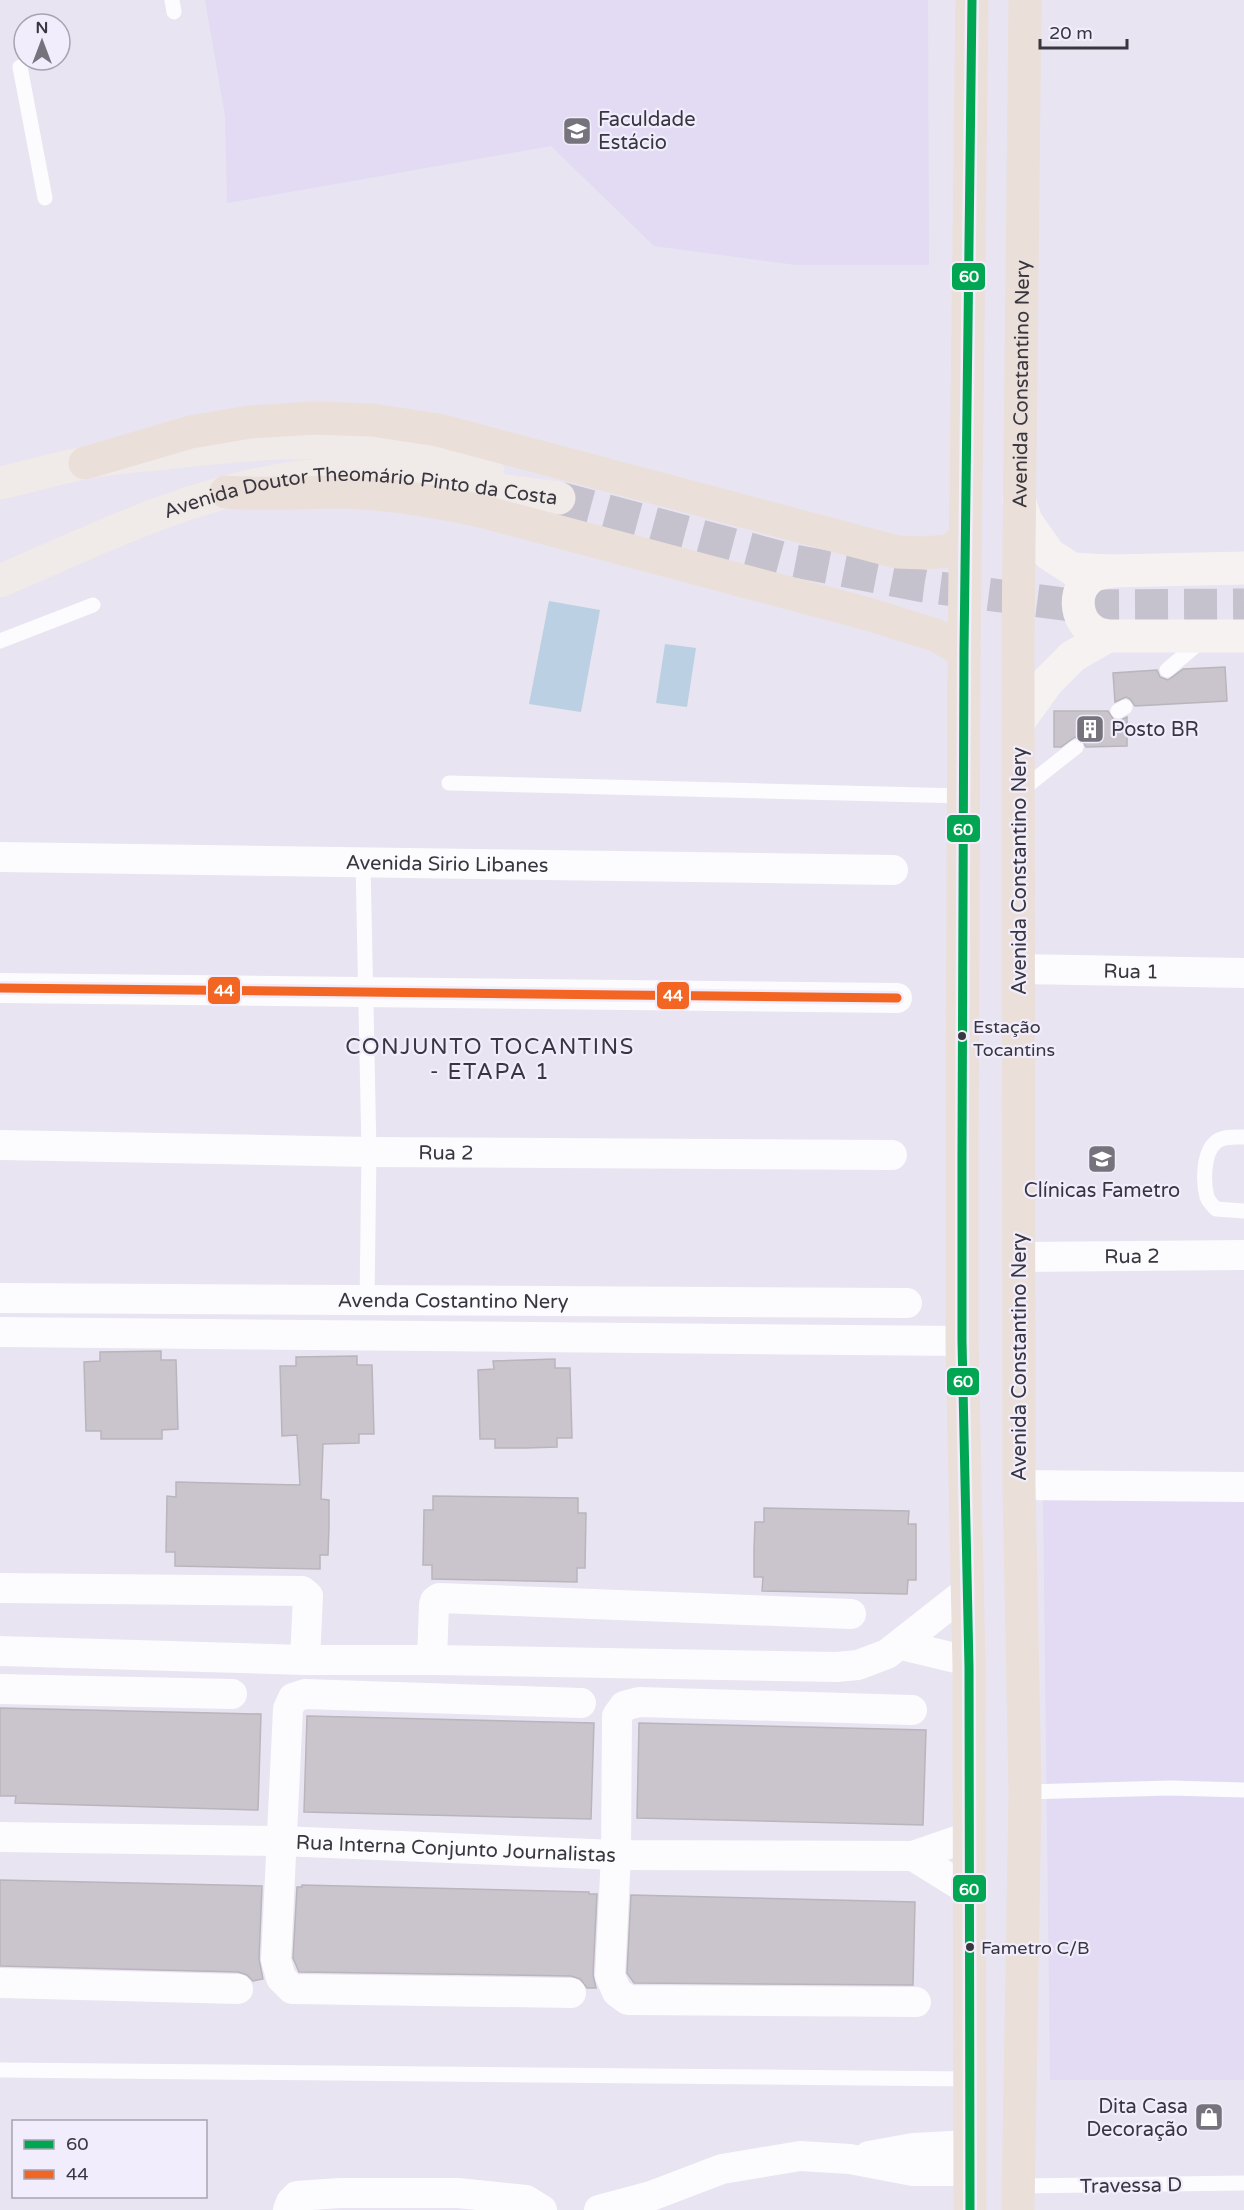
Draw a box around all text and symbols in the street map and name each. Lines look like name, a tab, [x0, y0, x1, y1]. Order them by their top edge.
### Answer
north arrow	[12, 12, 72, 72]
scale bar	[1040, 12, 1127, 50]
text: N	[36, 18, 48, 38]
text: 20 m	[1049, 22, 1093, 44]
place label: Faculdade Estácio	[598, 108, 696, 155]
school or university icon: Faculdade Estácio	[561, 115, 593, 147]
street label: Avenida Constantino Nery	[1008, 260, 1035, 508]
line badge: 60	[951, 262, 986, 291]
text: 60	[959, 267, 979, 287]
street label: Avenida Doutor Theomário Pinto da Costa	[161, 463, 559, 524]
building icon: Posto BR	[1074, 713, 1106, 745]
place label: Posto BR	[1111, 718, 1199, 742]
street label: Avenida Constantino Nery	[1008, 747, 1032, 995]
line badge: 60	[946, 814, 981, 843]
text: 60	[953, 820, 973, 840]
street label: Avenida Sirio Libanes	[345, 851, 549, 878]
street label: Rua 1	[1103, 959, 1159, 984]
line badge: 44	[207, 976, 241, 1005]
text: 44	[214, 981, 234, 1001]
line badge: 44	[656, 981, 690, 1010]
text: 44	[663, 986, 683, 1006]
place label: Estação Tocantins	[973, 1016, 1055, 1061]
marker: Estação Tocantins	[956, 1030, 968, 1042]
district label: CONJUNTO TOCANTINS - ETAPA 1	[345, 1034, 635, 1085]
street label: Rua 2	[418, 1141, 474, 1166]
school or university icon: Clínicas Fametro	[1086, 1143, 1118, 1175]
place label: Clínicas Fametro	[1024, 1179, 1180, 1203]
street label: Avenida Constantino Nery	[1008, 1233, 1032, 1481]
street label: Rua 2	[1104, 1245, 1160, 1269]
street label: Avenda Costantino Nery	[337, 1289, 569, 1314]
line badge: 60	[946, 1367, 980, 1396]
text: 60	[953, 1372, 973, 1392]
street label: Rua Interna Conjunto Journalistas	[295, 1831, 616, 1868]
line badge: 60	[952, 1874, 987, 1903]
text: 60	[959, 1880, 979, 1900]
place label: Fametro C/B	[981, 1937, 1090, 1959]
marker: Fametro C/B	[964, 1941, 976, 1953]
place label: Dita Casa Decoração	[1086, 2095, 1188, 2142]
shop icon: Dita Casa Decoração	[1193, 2101, 1225, 2133]
legend	[12, 2120, 207, 2198]
text: 60	[66, 2133, 89, 2155]
text: 44	[66, 2163, 89, 2185]
street label: Travessa D	[1080, 2173, 1182, 2199]

